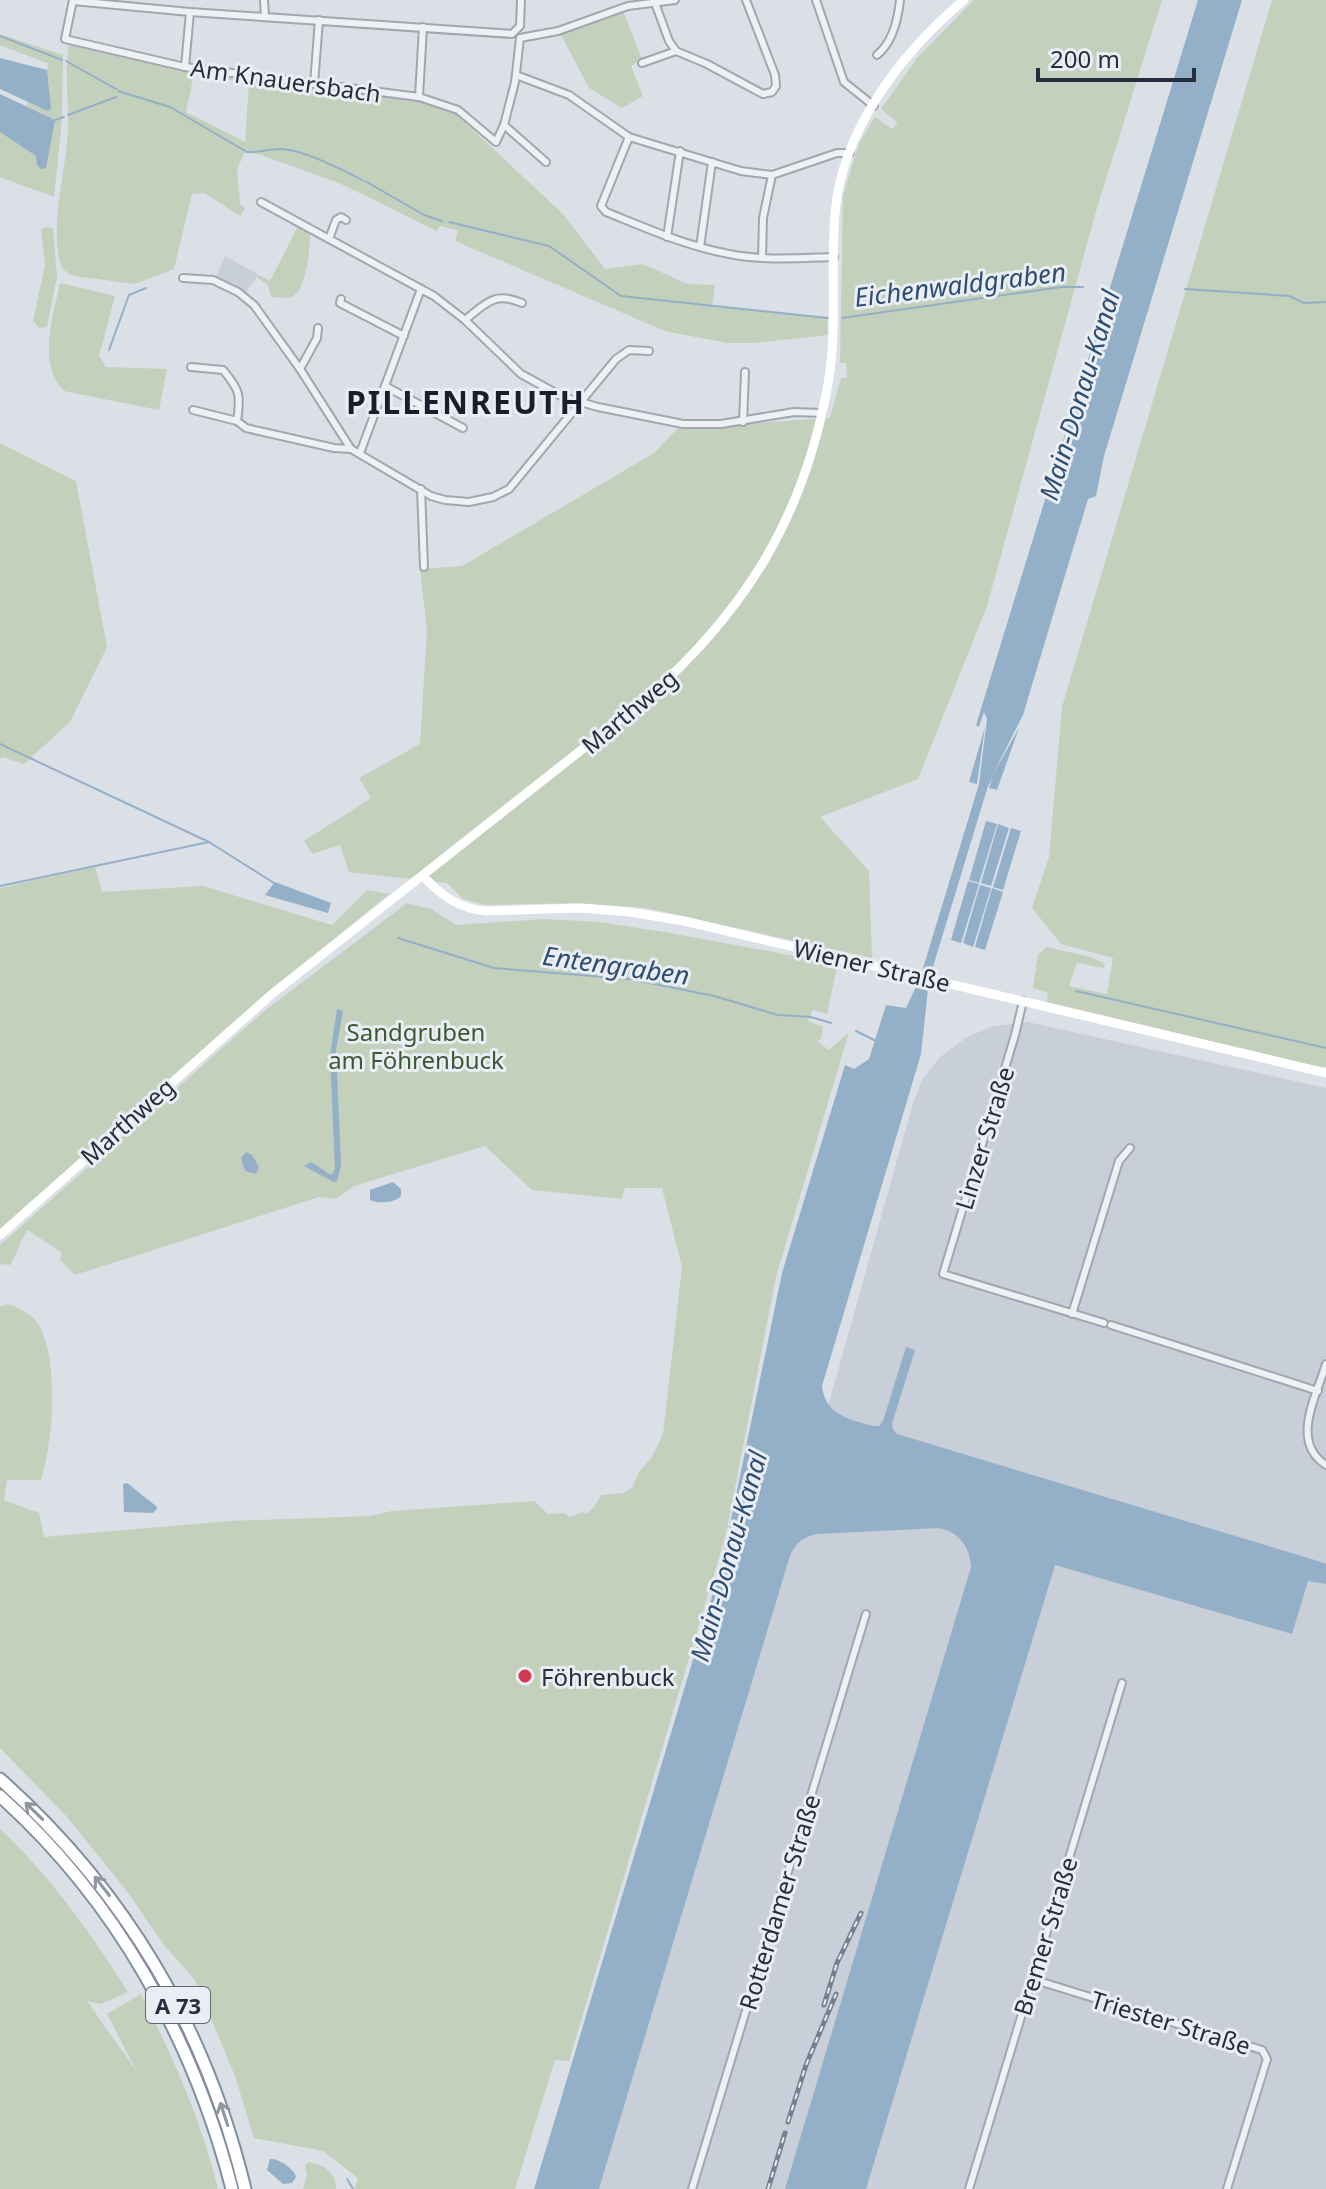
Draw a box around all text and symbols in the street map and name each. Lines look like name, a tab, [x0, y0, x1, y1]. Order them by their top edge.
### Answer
scale bar	[1038, 32, 1194, 82]
text: 200 m	[1050, 42, 1120, 75]
street label: Am Knauersbach	[189, 50, 383, 110]
water label: Eichenwaldgraben	[852, 253, 1068, 315]
water label: Main-Donau-Kanal	[1030, 285, 1128, 504]
district label: PILLENREUTH	[346, 380, 586, 423]
street label: Marthweg	[574, 661, 684, 761]
street label: Wiener Straße	[790, 931, 954, 999]
water label: Entengraben	[540, 937, 692, 993]
park label: Sandgruben am Föhrenbuck	[328, 1015, 504, 1076]
street label: Linzer Straße	[947, 1062, 1021, 1214]
street label: Marthweg	[73, 1070, 181, 1172]
water label: Main-Donau-Kanal	[681, 1445, 776, 1665]
place label: Föhrenbuck	[541, 1660, 675, 1693]
marker: Föhrenbuck	[516, 1667, 534, 1685]
street label: Rotterdamer Straße	[731, 1790, 827, 2014]
one-way arrow	[24, 1801, 44, 1820]
street label: Bremer Straße	[1005, 1853, 1085, 2019]
one-way arrow	[93, 1876, 110, 1897]
street label: Triester Straße	[1087, 1982, 1255, 2062]
road number: A 73	[146, 1987, 210, 2023]
one-way arrow	[215, 2102, 230, 2127]

